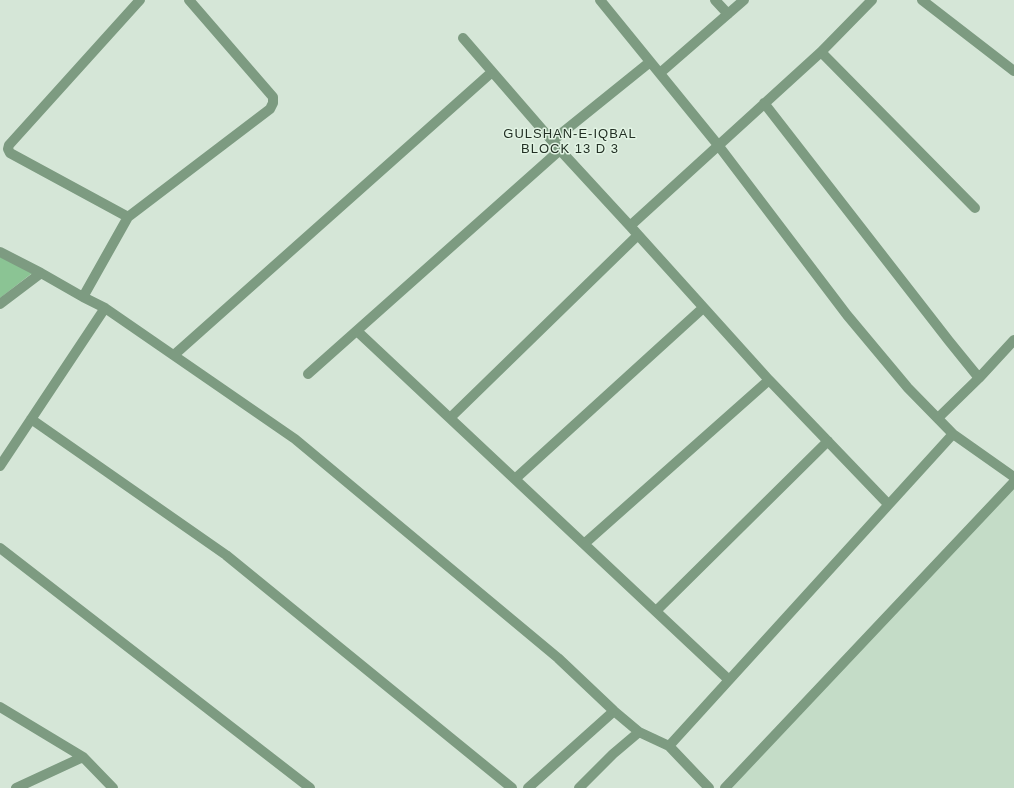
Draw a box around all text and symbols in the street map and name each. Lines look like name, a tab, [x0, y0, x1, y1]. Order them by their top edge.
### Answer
district label: GULSHAN-E-IQBAL BLOCK 13 D 3	[503, 126, 637, 157]

